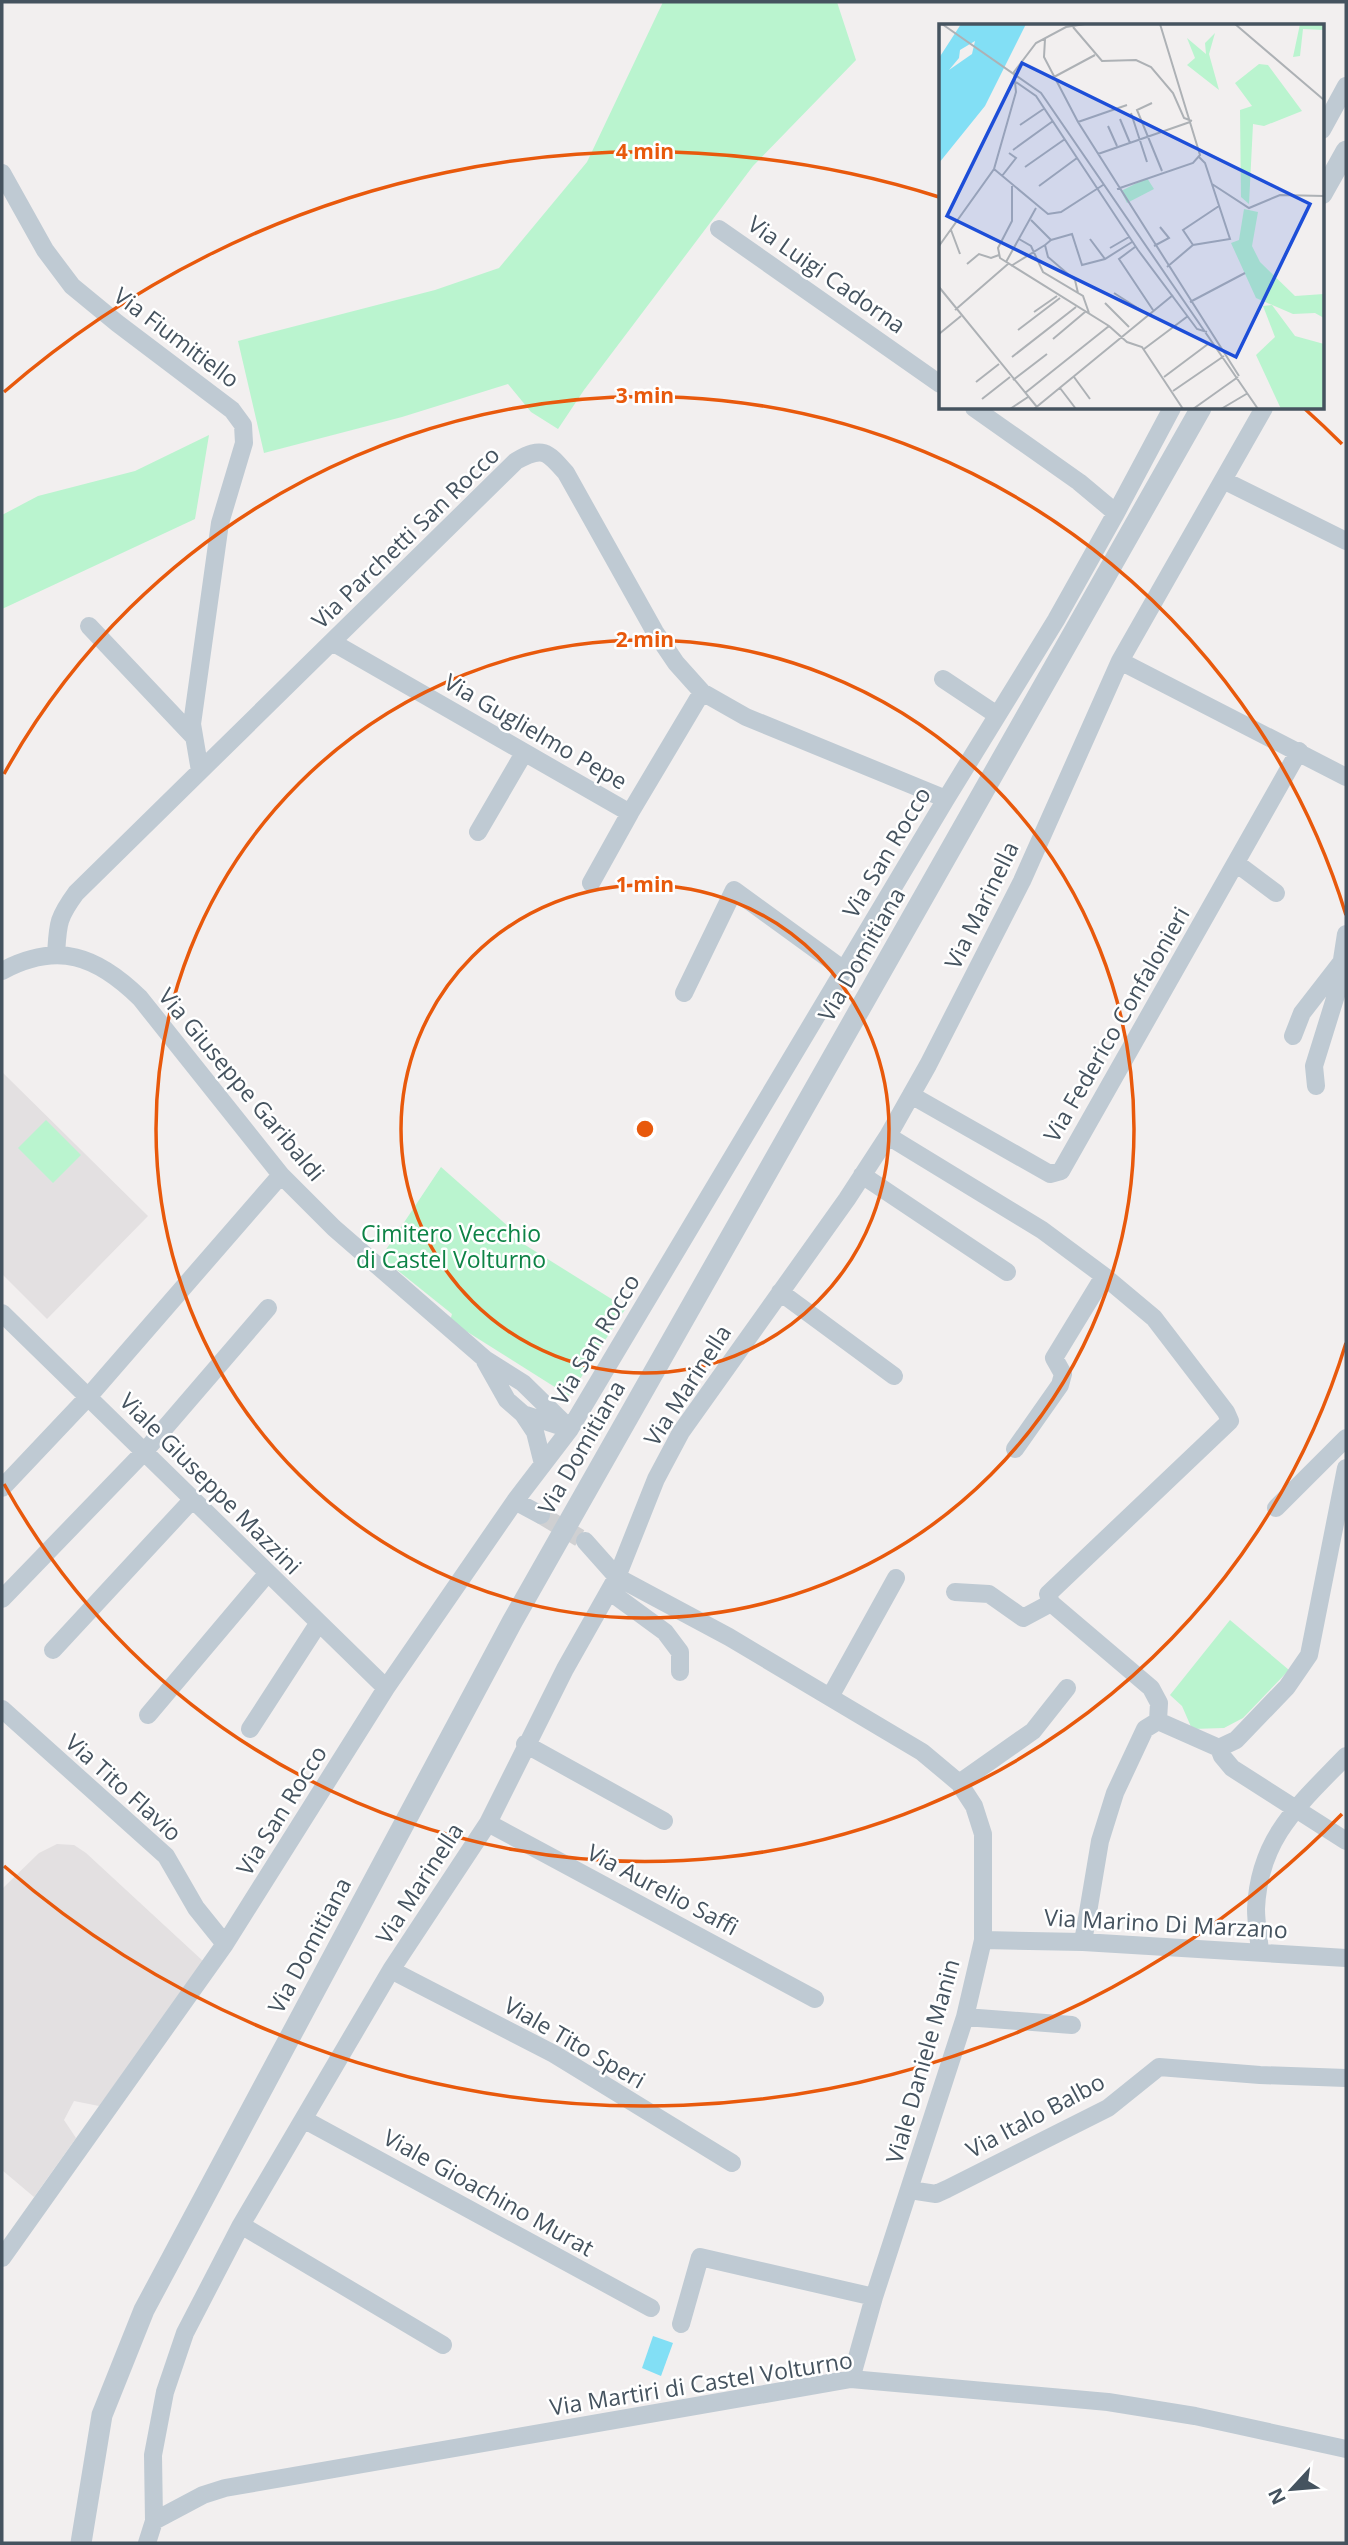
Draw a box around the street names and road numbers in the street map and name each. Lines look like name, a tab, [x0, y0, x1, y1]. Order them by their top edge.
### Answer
street label: Via Luigi Cadorna	[742, 208, 912, 340]
street label: Via Fiumitiello	[108, 279, 246, 395]
street label: Via Parchetti San Rocco	[304, 439, 506, 635]
street label: Via Guglielmo Pepe	[438, 665, 634, 797]
street label: Via San Rocco	[834, 780, 938, 924]
street label: Via Marinella	[936, 836, 1026, 974]
street label: Via Domitiana	[810, 881, 912, 1027]
street label: Via Federico Confalonieri	[1035, 901, 1197, 1147]
street label: Via Giuseppe Garibaldi	[152, 981, 332, 1187]
street label: Via San Rocco	[543, 1267, 647, 1411]
street label: Via Marinella	[636, 1318, 738, 1452]
street label: Via Domitiana	[530, 1374, 632, 1520]
street label: Viale Giuseppe Mazzini	[113, 1385, 309, 1581]
street label: Via Tito Flavio	[59, 1726, 189, 1848]
street label: Via San Rocco	[228, 1739, 334, 1881]
street label: Via Marinella	[368, 1816, 470, 1950]
street label: Via Aurelio Saffi	[582, 1836, 744, 1942]
street label: Via Domitiana	[260, 1871, 358, 2019]
street label: Via Marino Di Marzano	[1043, 1901, 1289, 1945]
street label: Viale Daniele Manin	[877, 1955, 967, 2167]
street label: Viale Tito Speri	[498, 1989, 652, 2095]
street label: Via Italo Balbo	[960, 2065, 1110, 2165]
street label: Viale Gioachino Murat	[378, 2121, 600, 2263]
street label: Via Martiri di Castel Volturno	[547, 2343, 855, 2423]

